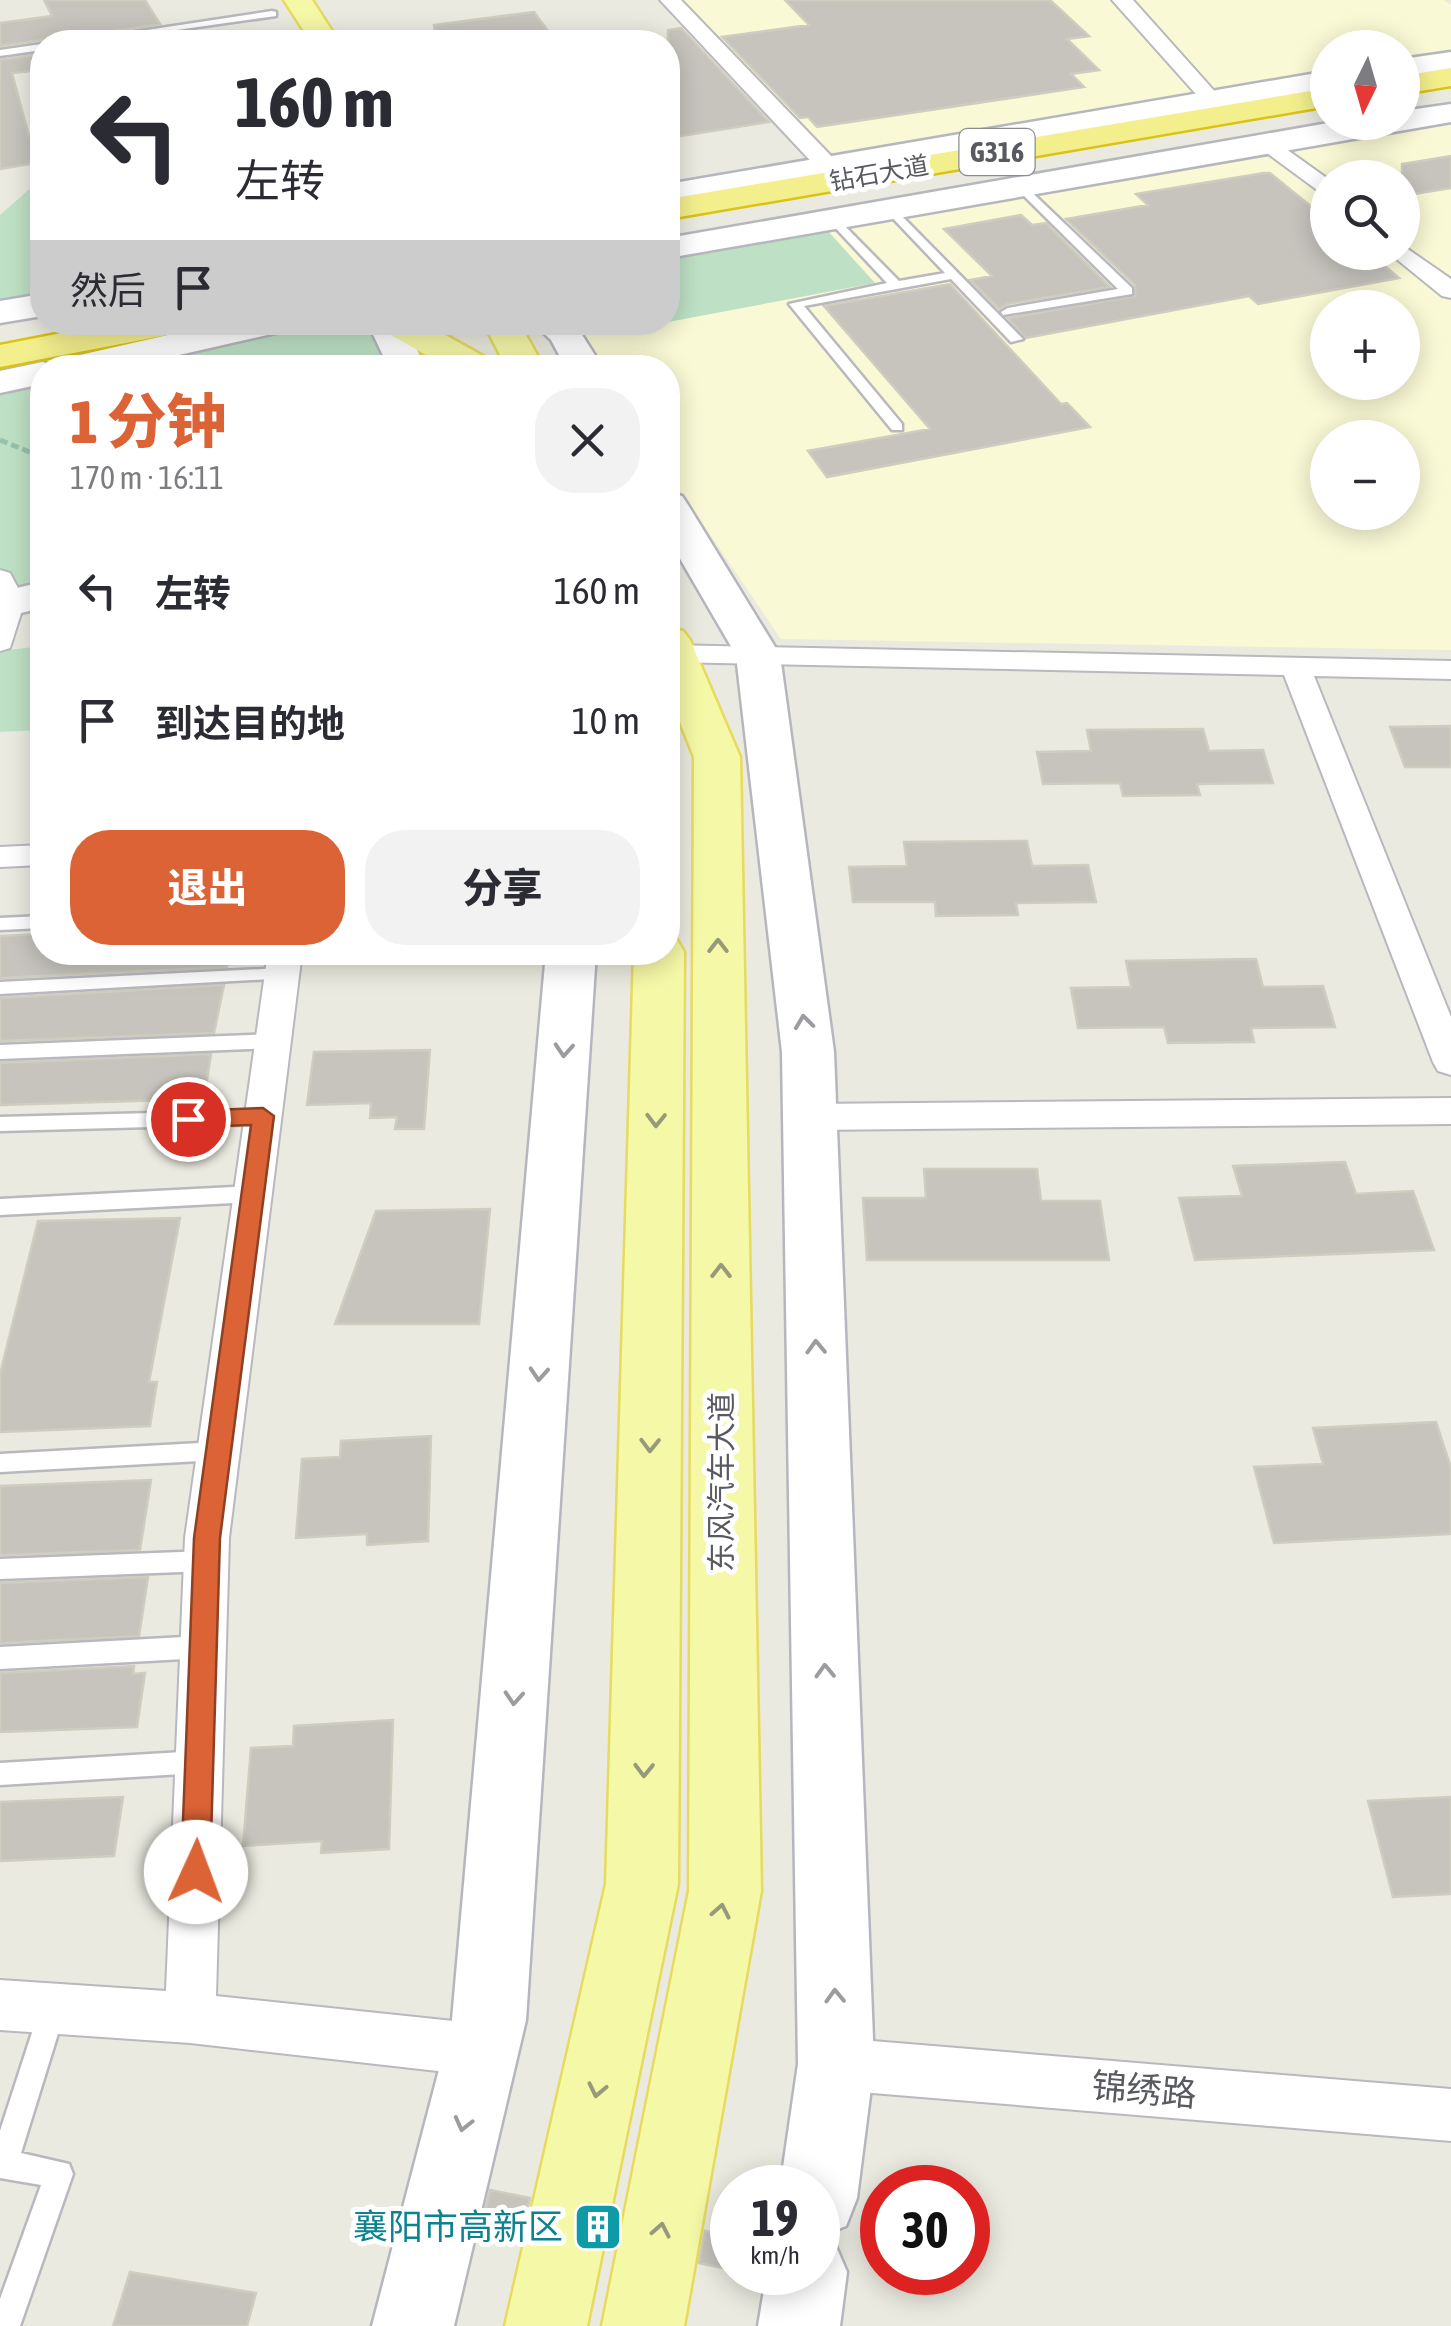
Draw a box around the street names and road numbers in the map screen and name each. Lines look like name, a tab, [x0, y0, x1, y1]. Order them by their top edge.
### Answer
road number: G316	[960, 129, 1034, 175]
street label: 钻石大道	[827, 151, 931, 195]
street label: 东风汽车大道	[704, 1392, 738, 1572]
street label: 锦绣路	[1090, 2065, 1198, 2114]

